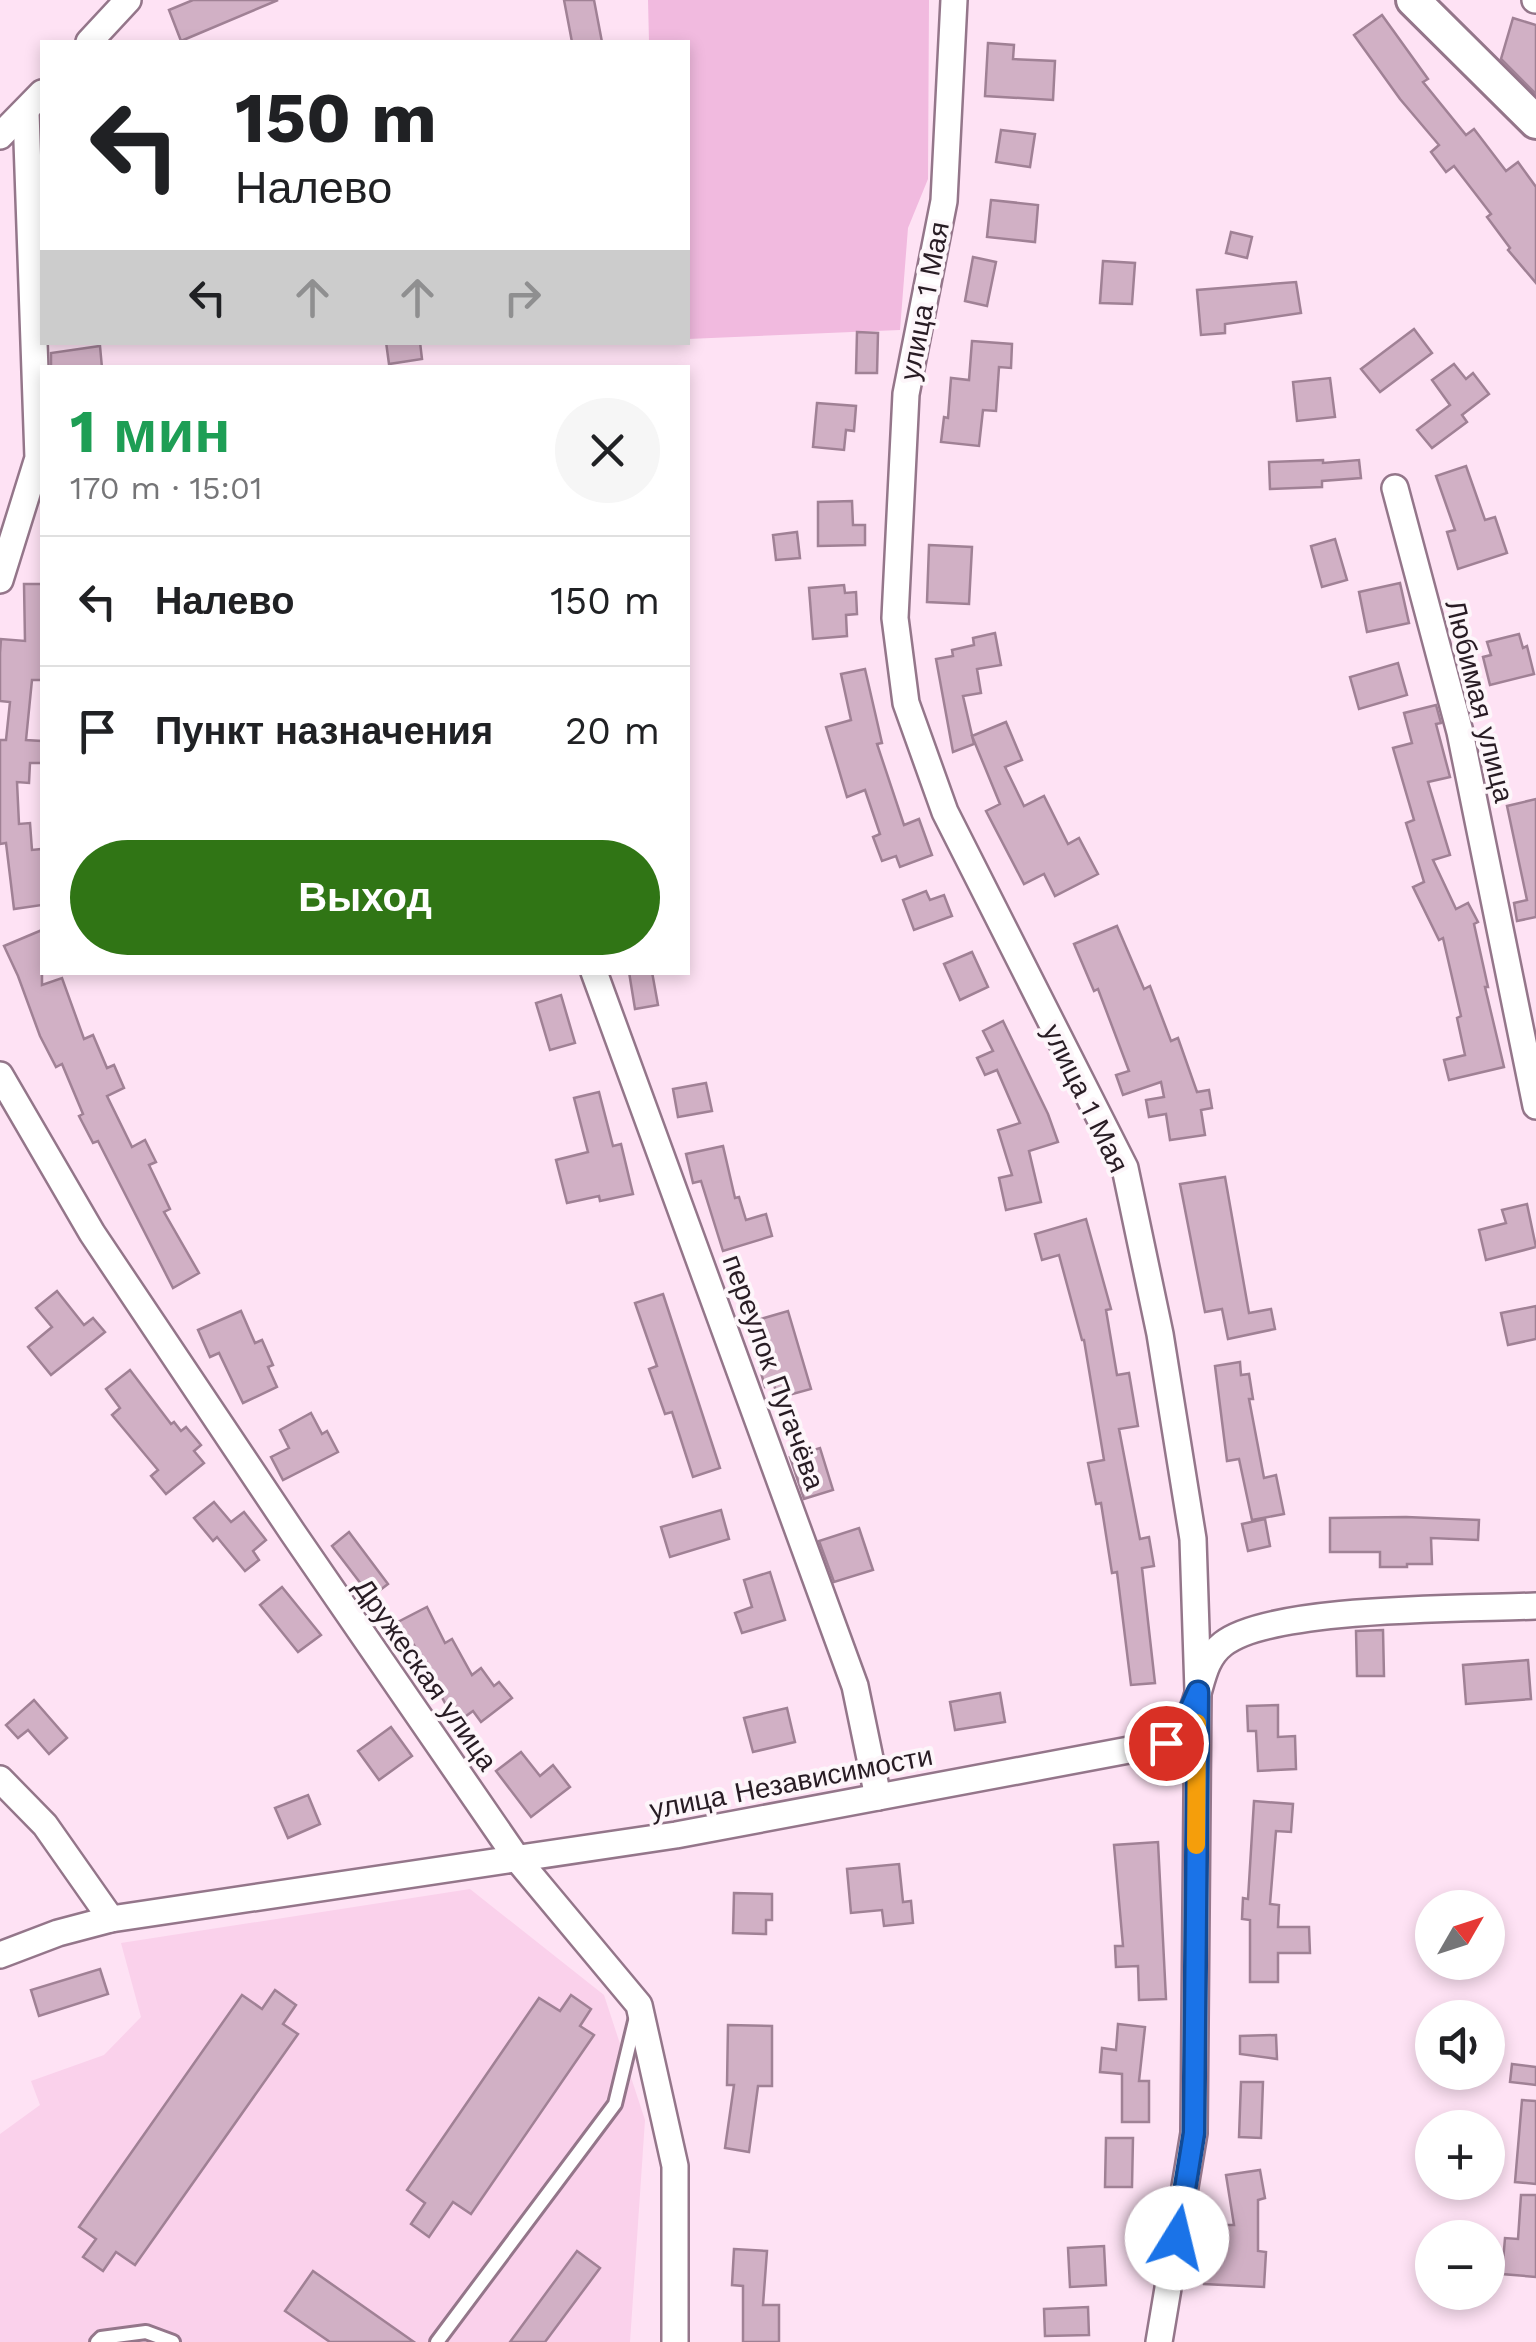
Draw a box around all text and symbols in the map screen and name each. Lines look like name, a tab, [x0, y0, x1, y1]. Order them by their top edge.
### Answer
text: 150 m	[235, 77, 437, 159]
icon: left	[70, 80, 200, 210]
text: Налево	[235, 161, 392, 214]
street label: улица 1 Мая	[893, 219, 956, 383]
icon: left	[180, 270, 235, 325]
icon: ahead	[285, 270, 340, 325]
icon: ahead	[390, 270, 445, 325]
icon: right	[495, 270, 550, 325]
text: 1 мин	[70, 396, 231, 467]
button: close	[555, 398, 660, 503]
text: 170 m · 15:01	[70, 469, 262, 507]
icon: left	[70, 574, 125, 629]
text: Налево	[155, 579, 294, 623]
text: 150 m	[550, 579, 660, 623]
street label: Любимая улица	[1438, 596, 1521, 806]
icon: arrive	[70, 704, 125, 759]
text: Пункт назначения	[155, 709, 493, 753]
text: 20 m	[565, 709, 660, 753]
button: Выход	[70, 840, 660, 955]
street label: улица 1 Мая	[1035, 1019, 1136, 1178]
street label: переулок Пугачёва	[716, 1250, 832, 1495]
street label: Дружеская улица	[347, 1572, 504, 1777]
pin	[1124, 1701, 1209, 1786]
icon: arrive	[1139, 1716, 1194, 1771]
street label: улица Независимости	[647, 1739, 935, 1826]
north arrow	[1415, 1890, 1505, 1980]
map controls	[1415, 1890, 1505, 2310]
button: sound	[1415, 2000, 1505, 2090]
button: +	[1415, 2110, 1505, 2200]
position arrow	[1125, 2186, 1229, 2290]
button: −	[1415, 2220, 1505, 2310]

